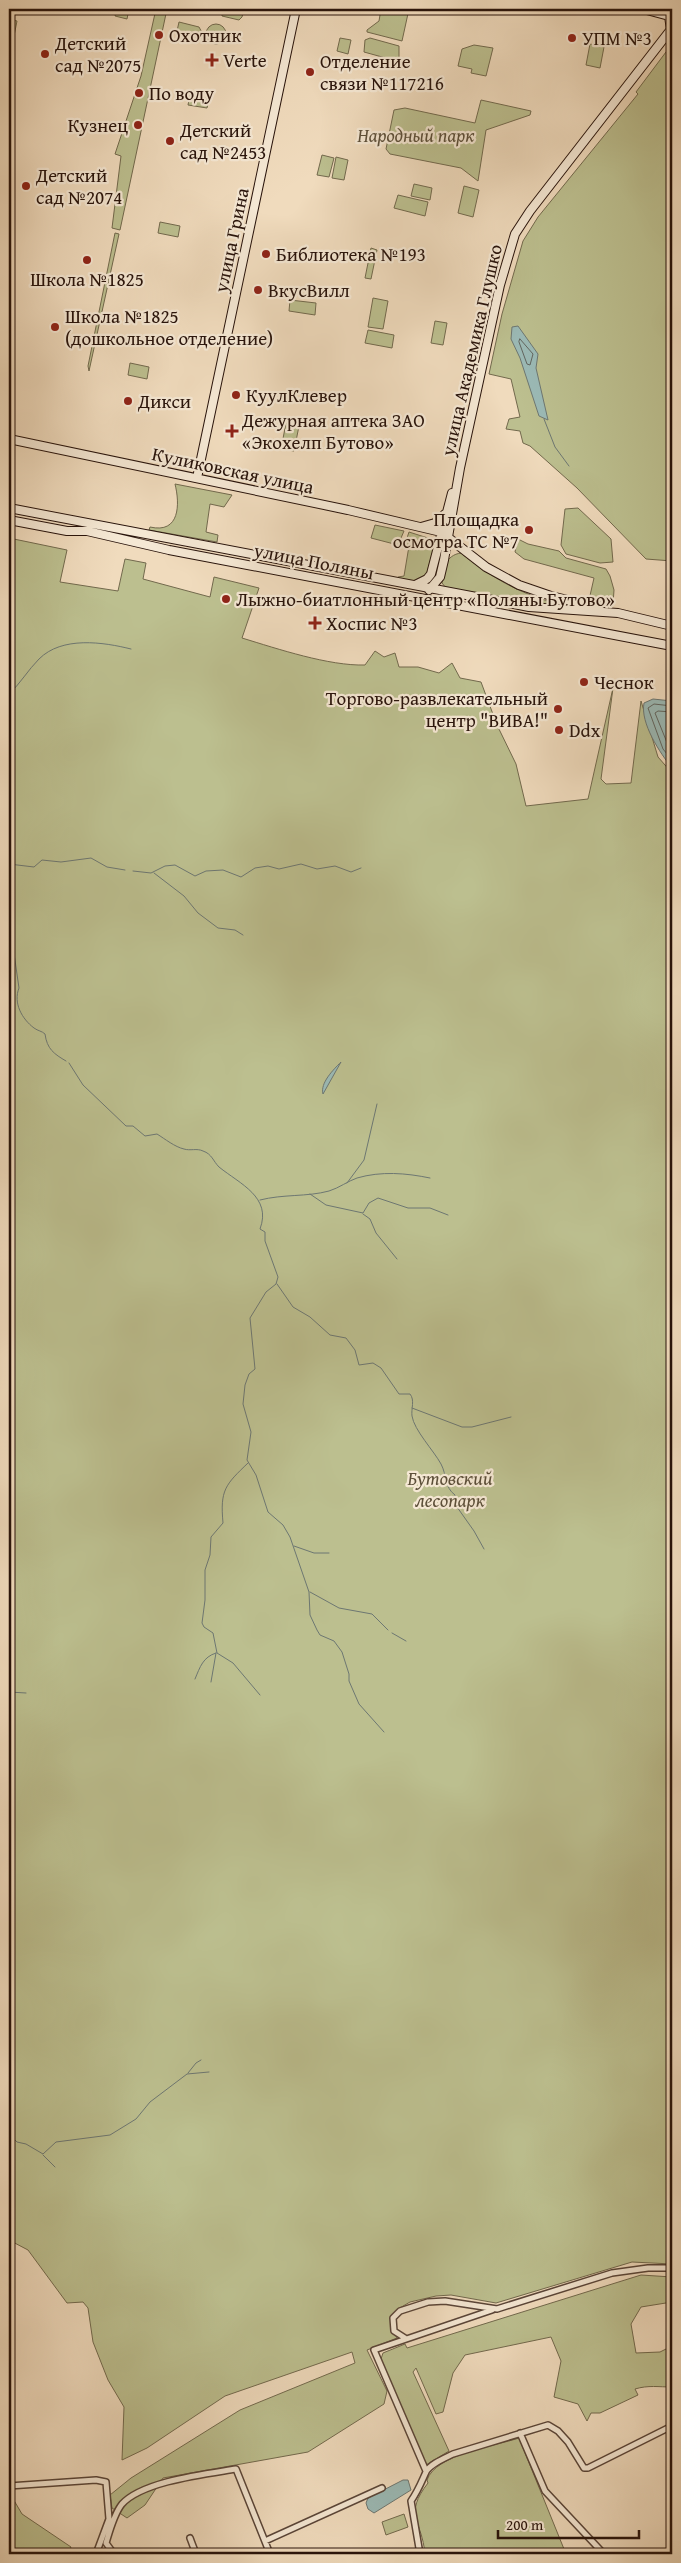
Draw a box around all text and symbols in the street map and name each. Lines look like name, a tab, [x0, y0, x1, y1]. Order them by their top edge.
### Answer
place label: Охотник	[169, 21, 241, 49]
place label: УПМ №3	[582, 24, 652, 52]
place label: Детский сад №2075	[54, 29, 142, 79]
marker: Охотник	[153, 29, 165, 41]
marker: УПМ №3	[566, 32, 578, 44]
place label: Verte	[223, 46, 267, 74]
place label: Отделение связи №117216	[320, 47, 444, 97]
marker: Детский сад №2075	[39, 48, 51, 60]
marker: Verte	[205, 53, 219, 67]
marker: Отделение связи №117216	[304, 66, 316, 78]
place label: По воду	[149, 79, 214, 107]
marker: По воду	[133, 87, 145, 99]
place label: Кузнец	[68, 111, 128, 139]
place label: Детский сад №2453	[179, 116, 267, 166]
marker: Кузнец	[132, 119, 144, 131]
park label: Народный парк	[357, 121, 475, 149]
marker: Детский сад №2453	[164, 135, 176, 147]
place label: Детский сад №2074	[35, 161, 123, 211]
marker: Детский сад №2074	[20, 180, 32, 192]
street label: улица Грина	[206, 185, 256, 296]
place label: Библиотека №193	[276, 240, 426, 268]
street label: улица Академика Глушко	[433, 241, 509, 460]
marker: Библиотека №193	[260, 248, 272, 260]
marker: Школа №1825	[81, 254, 93, 266]
place label: Школа №1825	[30, 265, 144, 293]
place label: ВкусВилл	[268, 276, 350, 304]
marker: ВкусВилл	[252, 284, 264, 296]
place label: Школа №1825 (дошкольное отделение)	[65, 302, 273, 352]
marker: Школа №1825 (дошкольное отделение)	[49, 321, 61, 333]
place label: КуулКлевер	[246, 381, 347, 409]
place label: Дикси	[137, 387, 191, 415]
marker: КуулКлевер	[230, 389, 242, 401]
marker: Дикси	[122, 395, 134, 407]
place label: Дежурная аптека ЗАО «Экохелп Бутово»	[241, 406, 425, 456]
marker: Дежурная аптека ЗАО «Экохелп Бутово»	[226, 425, 238, 437]
street label: Куликовская улица	[150, 439, 316, 501]
place label: Площадка осмотра ТС №7	[393, 505, 519, 555]
marker: Площадка осмотра ТС №7	[523, 524, 535, 536]
street label: улица Поляны	[251, 535, 376, 586]
place label: Лыжно-биатлонный центр «Поляны Бутово»	[236, 585, 615, 613]
marker: Лыжно-биатлонный центр «Поляны Бутово»	[220, 593, 232, 605]
place label: Хоспис №3	[326, 609, 418, 637]
marker: Хоспис №3	[308, 616, 322, 630]
place label: Чеснок	[594, 668, 654, 696]
marker: Чеснок	[578, 676, 590, 688]
place label: Торгово-развлекательный центр "ВИВА!"	[326, 684, 548, 734]
marker: Торгово-развлекательный центр "ВИВА!"	[552, 703, 564, 715]
place label: Ddx	[569, 716, 601, 744]
marker: Ddx	[553, 724, 565, 736]
park label: Бутовский лесопарк	[407, 1464, 493, 1514]
scale bar	[498, 2508, 640, 2540]
text: 200 m	[506, 2514, 544, 2535]

